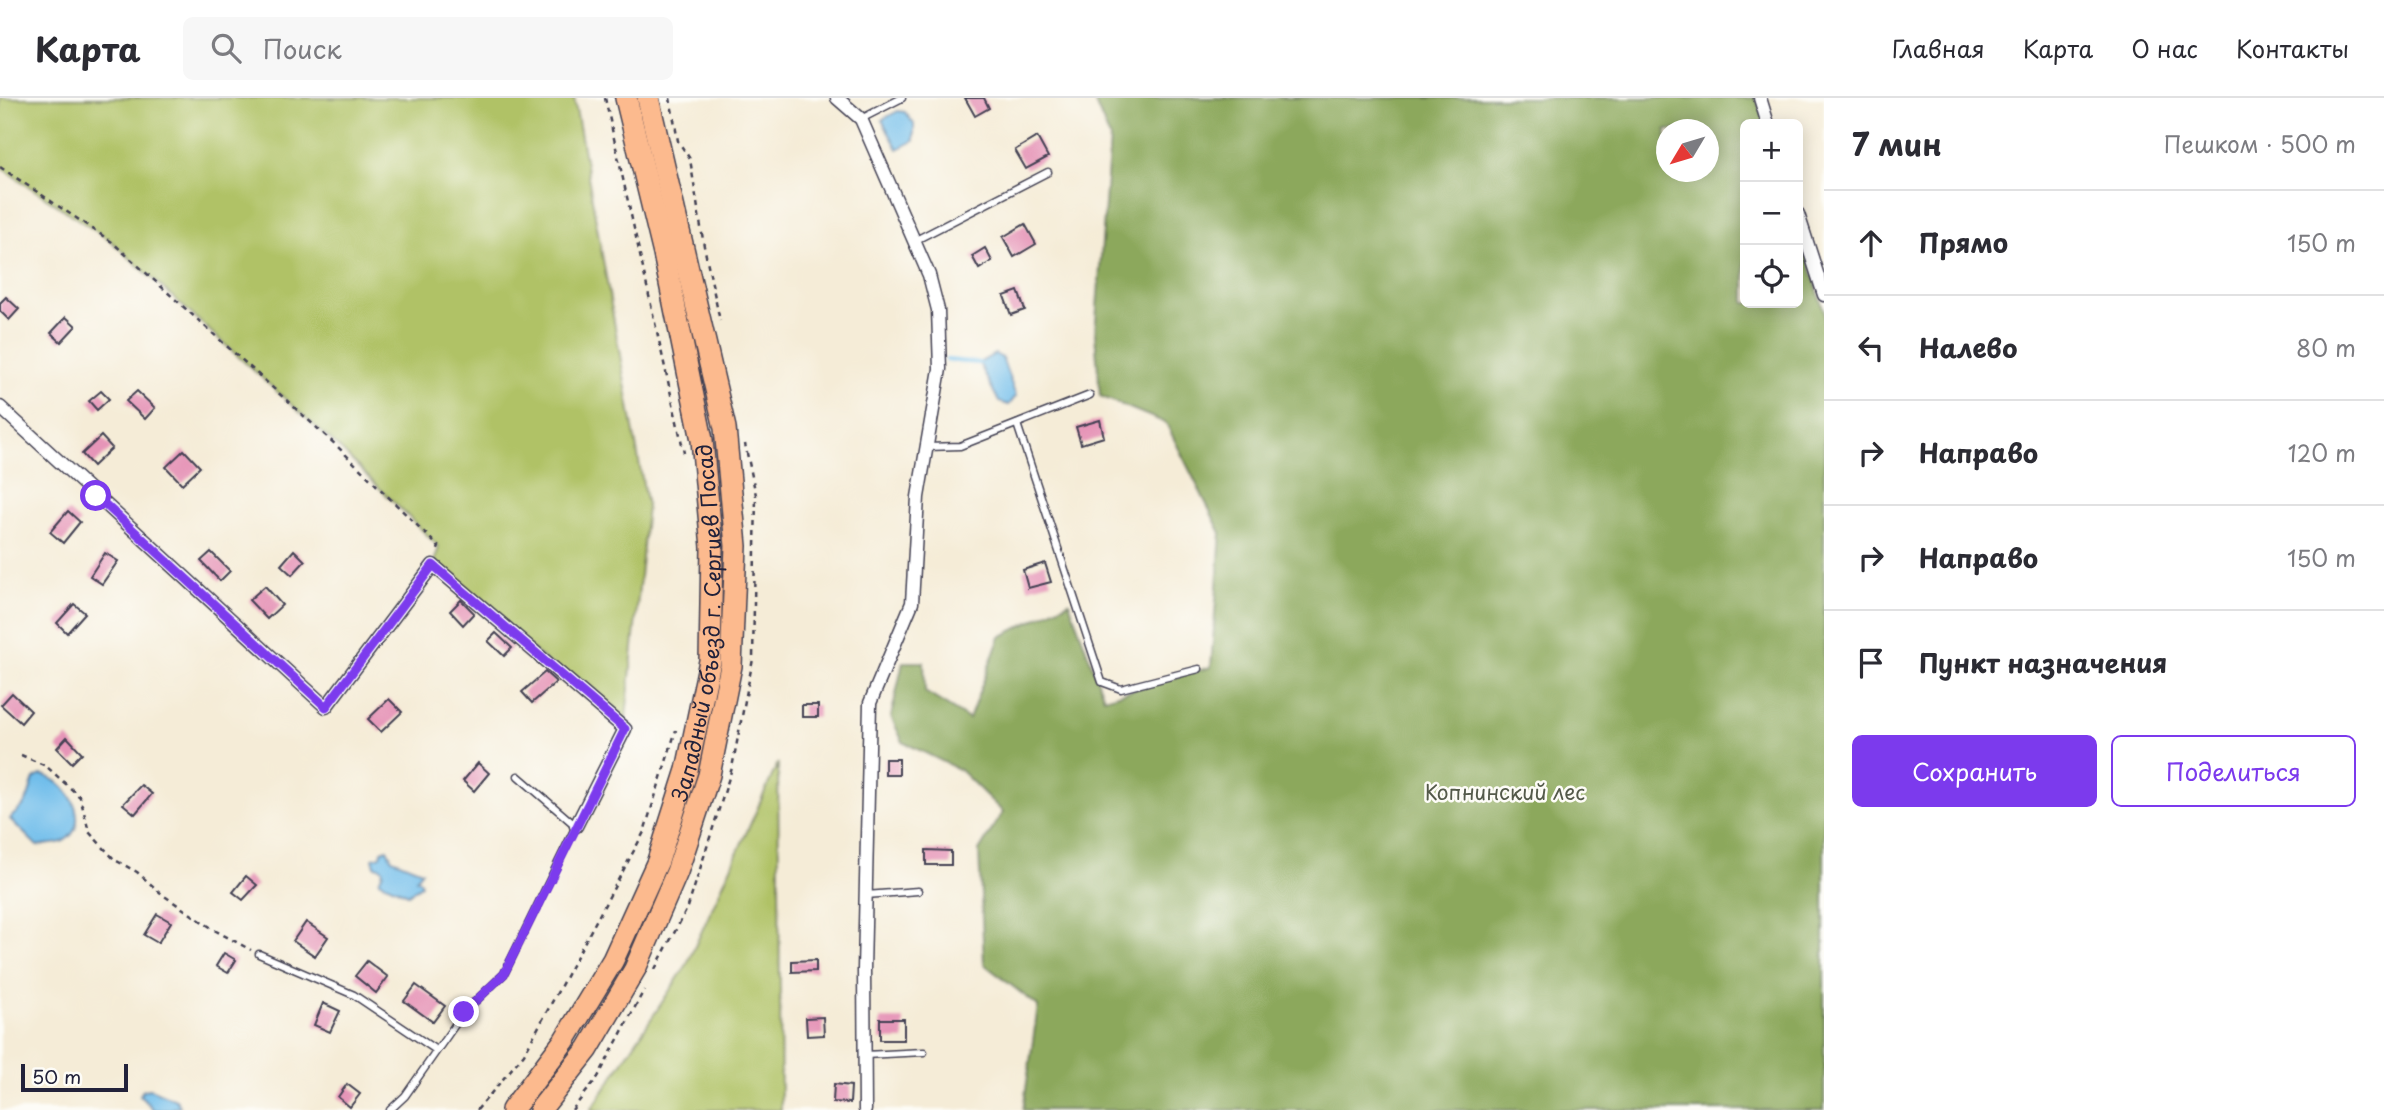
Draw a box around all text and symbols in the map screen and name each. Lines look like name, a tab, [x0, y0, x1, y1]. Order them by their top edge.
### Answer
search box	[183, 17, 673, 80]
text: Карта	[35, 23, 141, 73]
icon: search	[207, 29, 245, 67]
text: Поиск	[263, 29, 342, 68]
text: Главная	[1892, 30, 1985, 66]
text: Карта	[2023, 30, 2093, 66]
text: О нас	[2131, 30, 2198, 66]
text: Контакты	[2236, 30, 2349, 66]
north arrow	[1656, 119, 1719, 182]
map controls	[1740, 119, 1803, 308]
button: +	[1740, 119, 1803, 182]
text: 7 мин	[1852, 121, 1942, 166]
text: Пешком · 500 m	[2164, 126, 2356, 161]
button: −	[1740, 182, 1803, 245]
text: Прямо	[1919, 223, 2008, 262]
icon: ahead	[1852, 224, 1890, 262]
text: 150 m	[2287, 225, 2356, 260]
button: locate	[1740, 245, 1803, 308]
text: Налево	[1919, 328, 2017, 367]
icon: left	[1852, 329, 1890, 367]
text: 80 m	[2296, 330, 2356, 365]
text: Направо	[1919, 433, 2038, 472]
icon: right	[1852, 434, 1890, 472]
text: 120 m	[2288, 435, 2356, 470]
street label: Западный объезд г. Сергиев Посад	[662, 443, 728, 805]
route start	[80, 480, 111, 511]
text: Направо	[1919, 538, 2038, 577]
icon: right	[1852, 539, 1890, 577]
text: 150 m	[2287, 540, 2356, 575]
text: Пункт назначения	[1919, 643, 2167, 682]
icon: arrive	[1852, 644, 1890, 682]
button: Сохранить	[1852, 735, 2097, 807]
button: Поделиться	[2111, 735, 2356, 807]
park label: Копнинский лес	[1425, 775, 1585, 807]
route end	[448, 996, 479, 1027]
scale bar	[21, 1061, 128, 1093]
text: 50 m	[32, 1062, 81, 1090]

